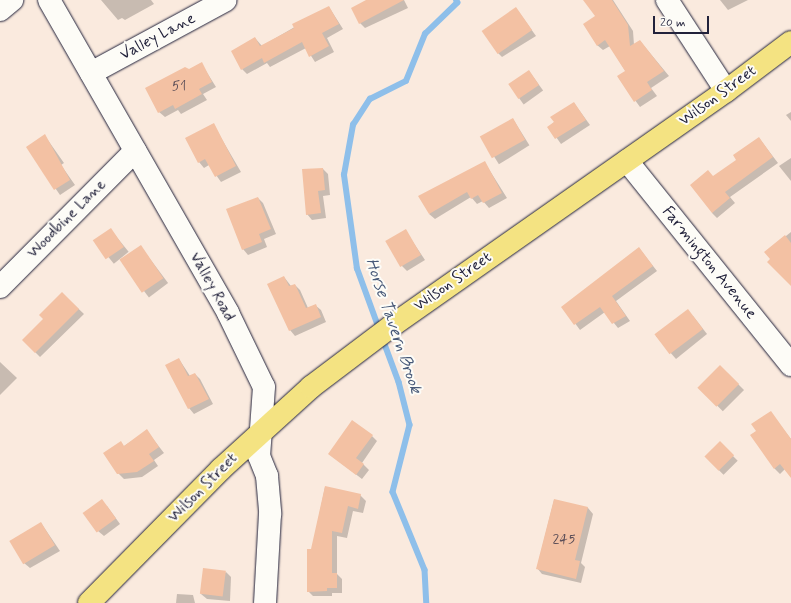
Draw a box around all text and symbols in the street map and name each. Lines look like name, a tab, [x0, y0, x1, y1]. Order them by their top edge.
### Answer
scale bar	[655, 8, 711, 34]
street label: Valley Lane	[119, 10, 197, 64]
text: 20 m	[660, 15, 686, 31]
street label: Wilson Street	[675, 61, 761, 131]
house number: 51	[172, 78, 186, 94]
street label: Woodbine Lane	[24, 176, 110, 262]
street label: Farmington Avenue	[659, 205, 759, 321]
street label: Wilson Street	[409, 247, 497, 317]
street label: Valley Road	[185, 249, 239, 325]
water label: Horse Tavern Brook	[361, 258, 425, 394]
street label: Wilson Street	[163, 448, 243, 528]
house number: 245	[552, 531, 576, 547]

